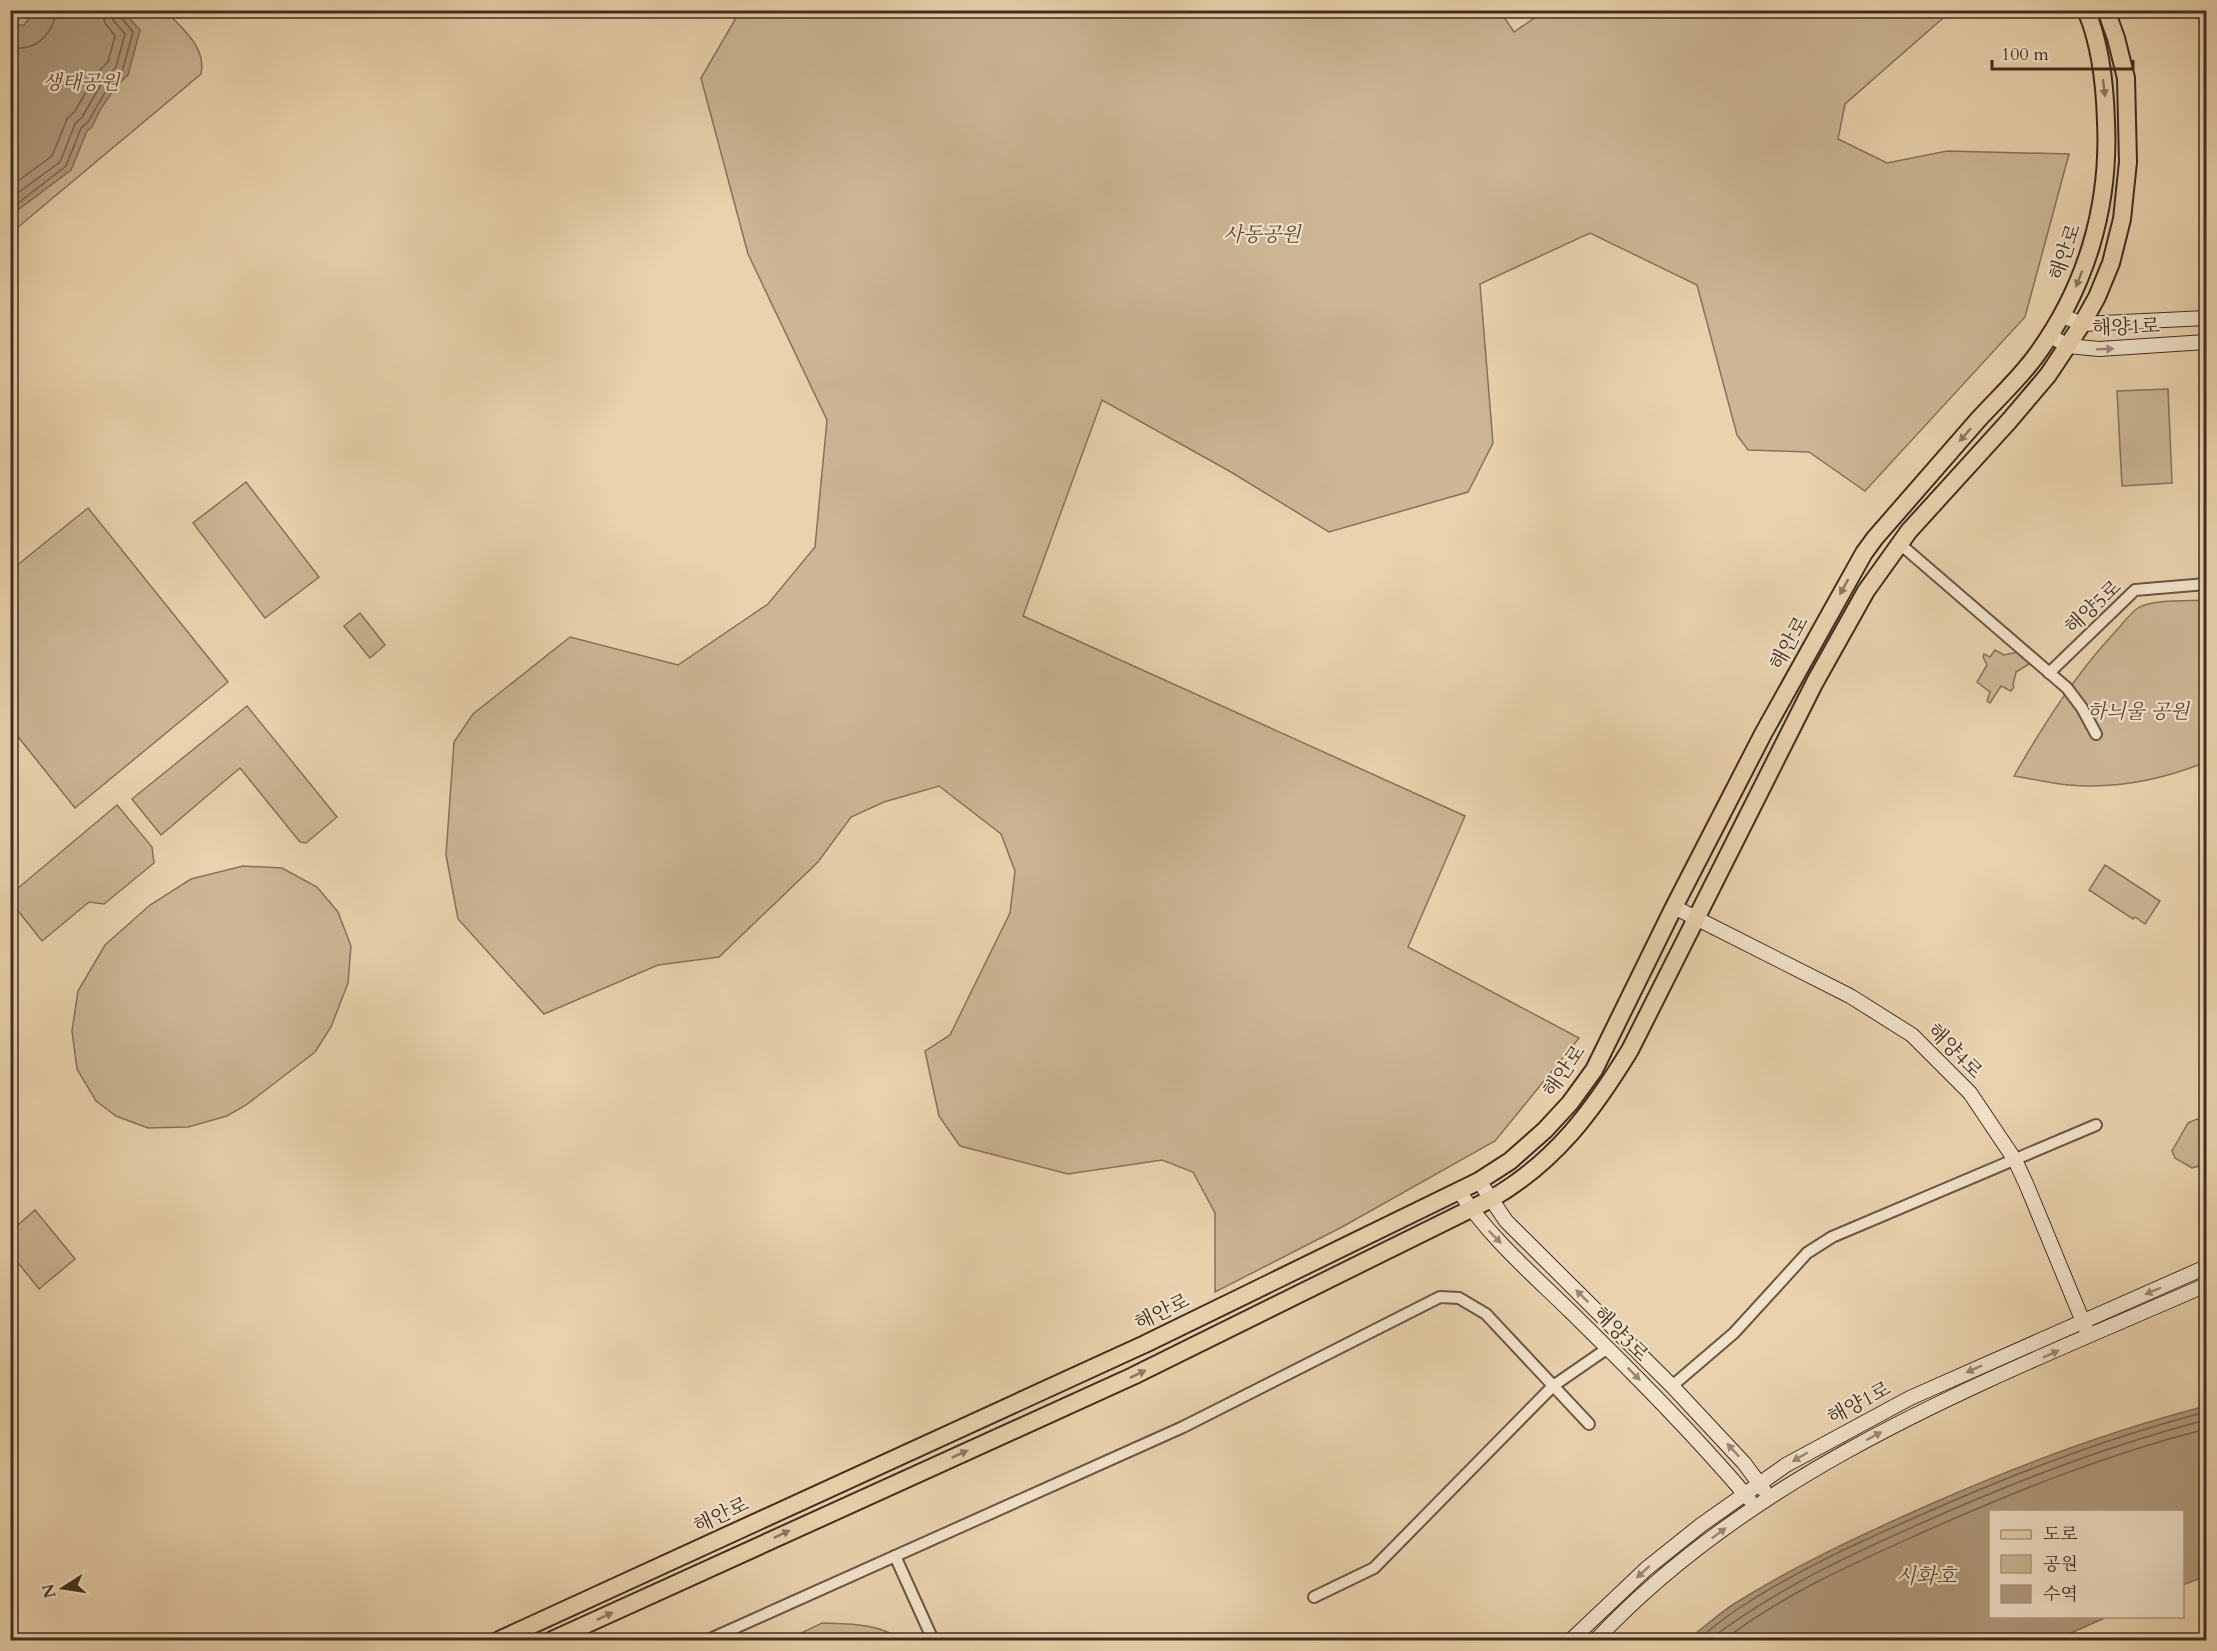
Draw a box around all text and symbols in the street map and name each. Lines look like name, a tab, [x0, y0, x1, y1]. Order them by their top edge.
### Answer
scale bar	[1992, 33, 2133, 71]
text: 100 m	[2001, 42, 2049, 67]
park label: 생태공원	[42, 69, 121, 96]
one-way arrow	[2099, 78, 2108, 97]
street label: 해안로	[2043, 220, 2087, 284]
park label: 사동공원	[1223, 221, 1302, 248]
one-way arrow	[2074, 270, 2084, 288]
street label: 해양1로	[2091, 312, 2161, 342]
one-way arrow	[2095, 344, 2114, 353]
one-way arrow	[1959, 427, 1972, 442]
street label: 해양5로	[2059, 574, 2127, 640]
one-way arrow	[1839, 579, 1849, 596]
street label: 해안로	[1763, 611, 1815, 675]
park label: 하늬울 공원	[2087, 698, 2191, 725]
street label: 해양4로	[1921, 1017, 1989, 1085]
street label: 해안로	[1536, 1040, 1592, 1102]
one-way arrow	[1487, 1229, 1501, 1243]
one-way arrow	[2144, 1286, 2161, 1295]
street label: 해안로	[1130, 1287, 1194, 1337]
one-way arrow	[1575, 1289, 1589, 1303]
street label: 해양3로	[1587, 1300, 1655, 1368]
one-way arrow	[2042, 1349, 2059, 1358]
one-way arrow	[1965, 1364, 1983, 1374]
one-way arrow	[1626, 1366, 1640, 1380]
one-way arrow	[1129, 1369, 1146, 1378]
street label: 해양1로	[1823, 1375, 1895, 1431]
one-way arrow	[1865, 1432, 1883, 1442]
one-way arrow	[1726, 1443, 1740, 1458]
one-way arrow	[952, 1449, 970, 1459]
one-way arrow	[1792, 1451, 1808, 1462]
street label: 해안로	[689, 1491, 753, 1539]
legend	[1989, 1510, 2184, 1618]
text: 도로	[2043, 1522, 2078, 1547]
one-way arrow	[1711, 1527, 1726, 1539]
one-way arrow	[774, 1530, 791, 1539]
text: 공원	[2043, 1552, 2078, 1577]
north arrow	[33, 1558, 93, 1618]
water label: 시화호	[1896, 1562, 1958, 1591]
one-way arrow	[1636, 1565, 1651, 1578]
text: N	[37, 1582, 62, 1600]
text: 수역	[2043, 1582, 2078, 1607]
one-way arrow	[597, 1611, 615, 1621]

